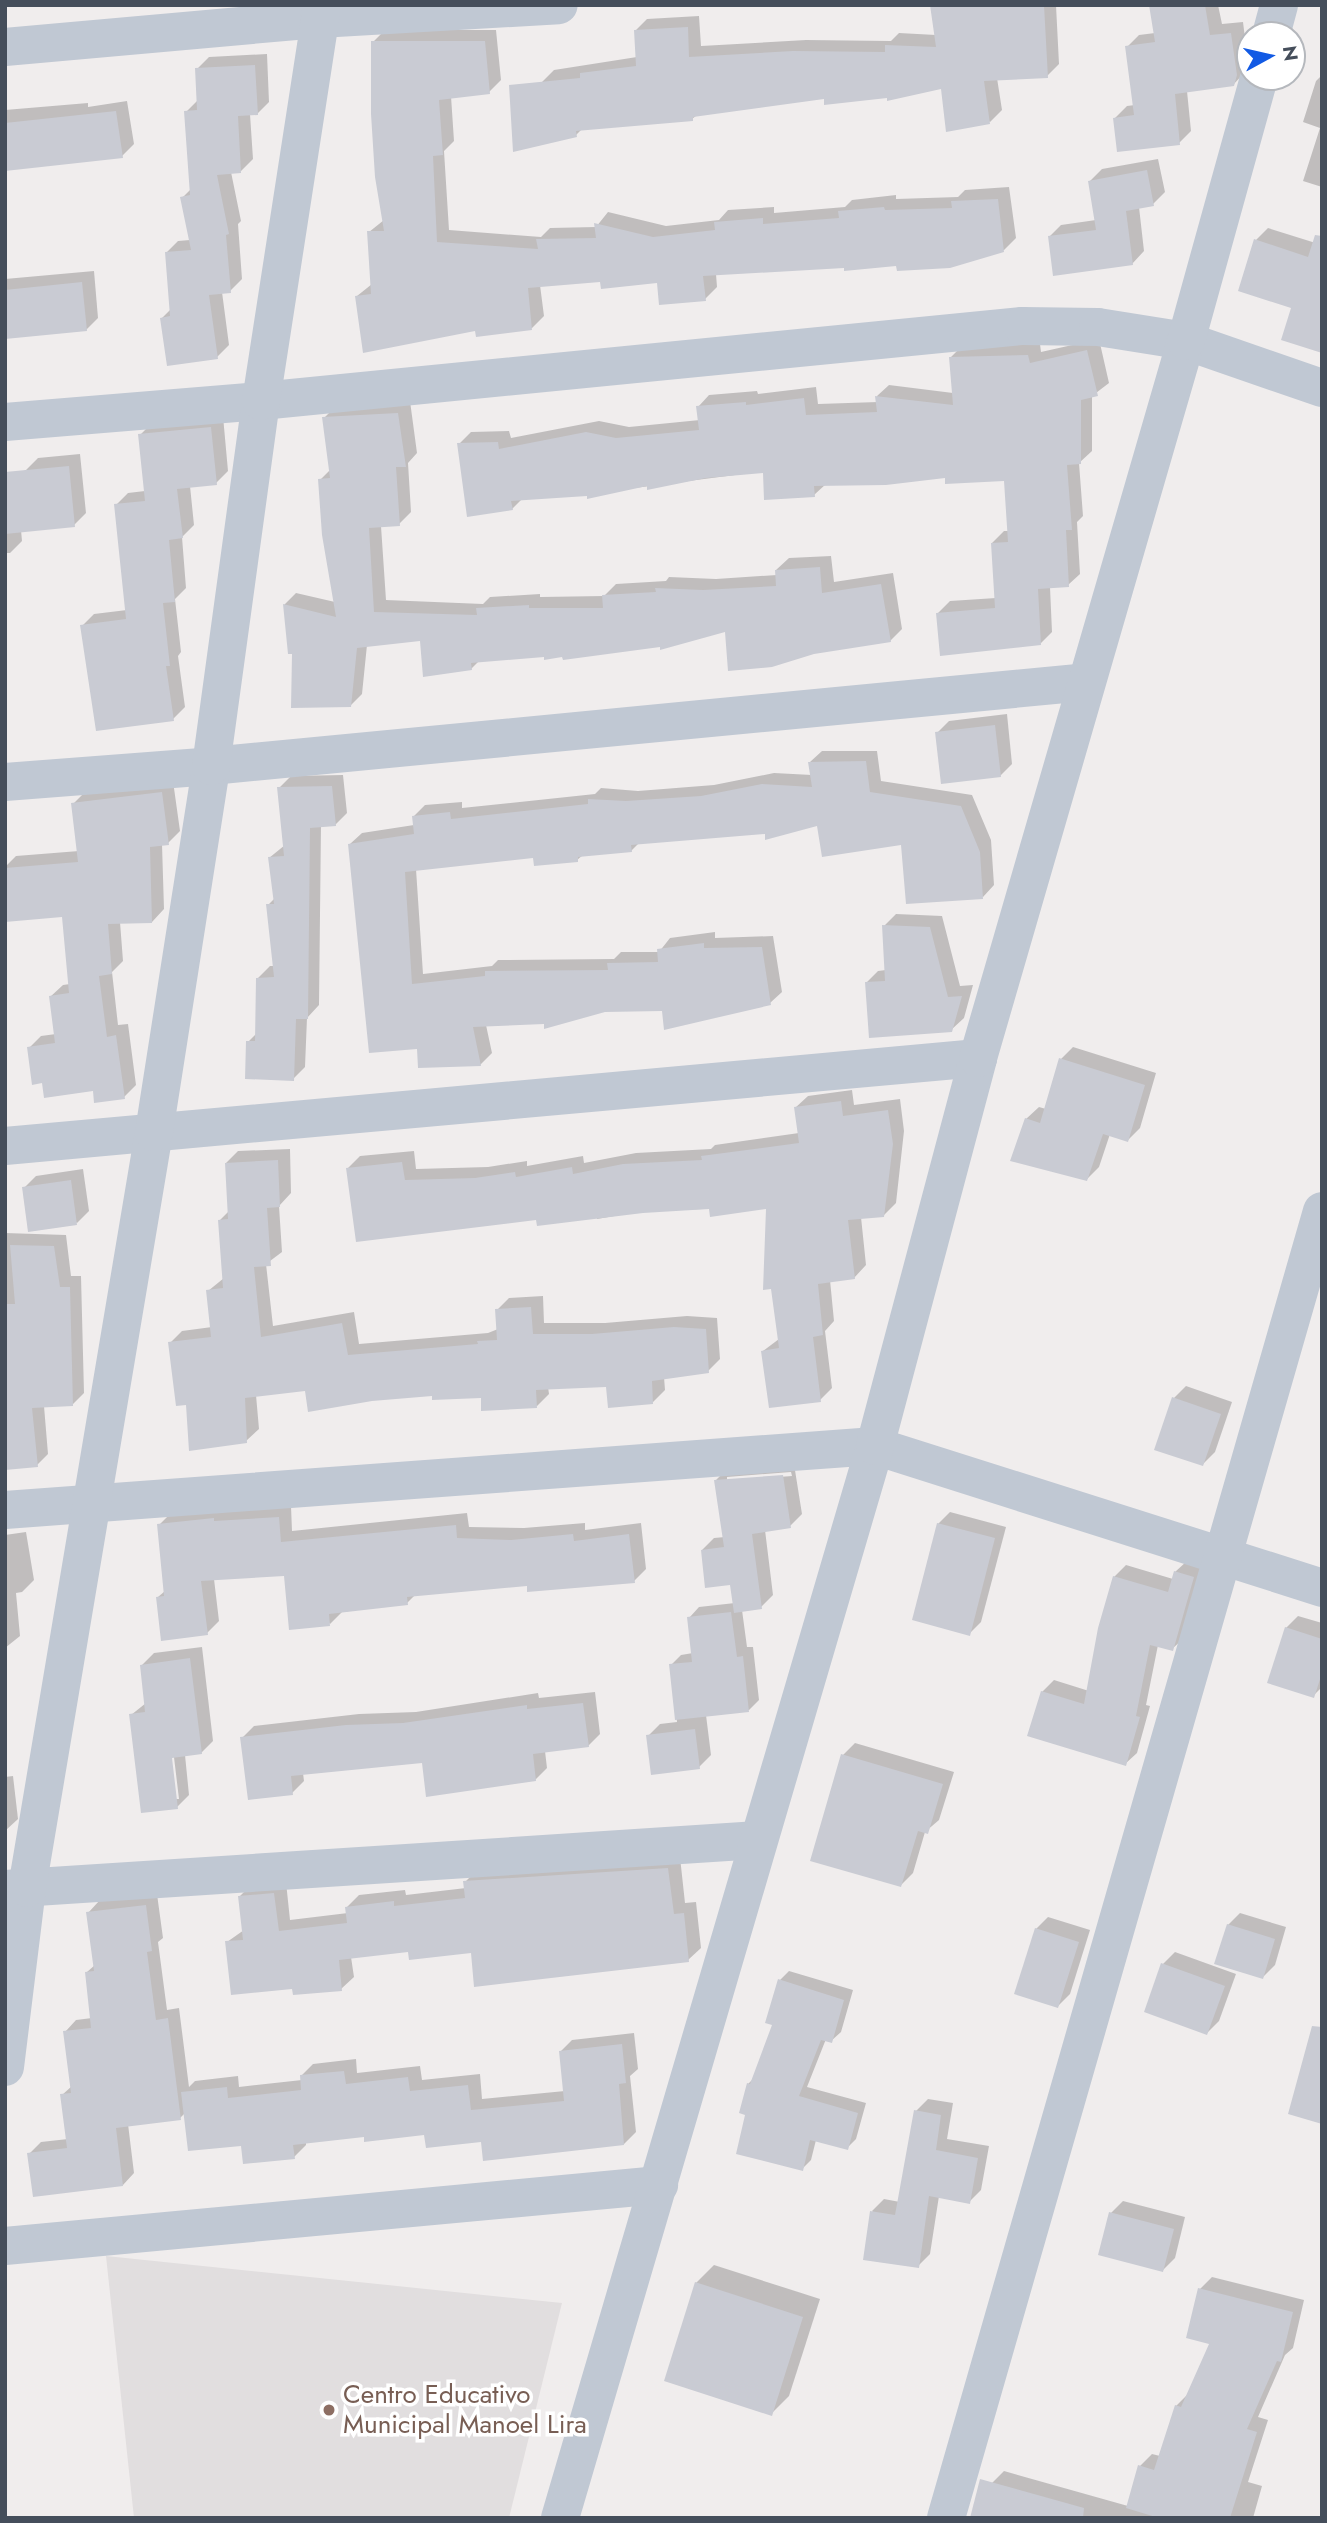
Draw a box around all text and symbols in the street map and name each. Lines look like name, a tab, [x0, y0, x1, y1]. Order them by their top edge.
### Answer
north arrow	[1236, 21, 1306, 91]
text: N	[1276, 44, 1305, 63]
place label: Centro Educativo Municipal Manoel Lira	[343, 2379, 587, 2440]
marker: Centro Educativo Municipal Manoel Lira	[321, 2402, 337, 2418]

